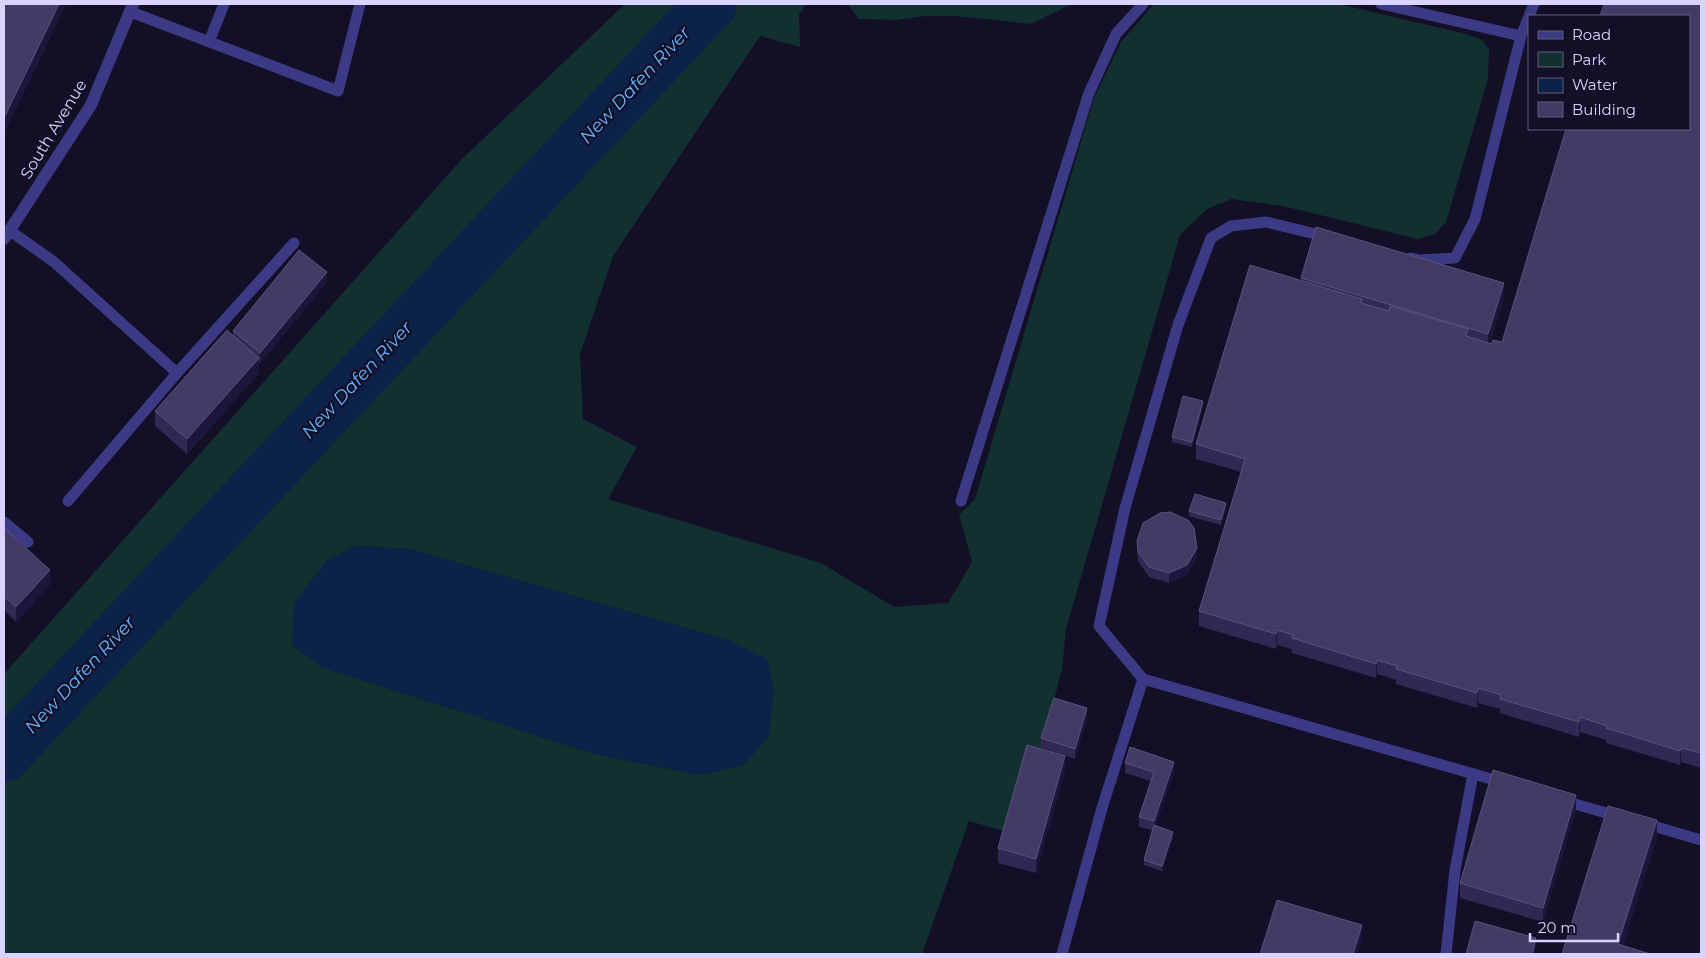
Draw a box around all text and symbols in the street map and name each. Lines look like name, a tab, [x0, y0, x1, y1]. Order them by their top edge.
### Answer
legend	[1528, 15, 1690, 130]
water label: New Dafen River	[575, 21, 695, 148]
text: Road	[1572, 25, 1611, 44]
text: Park	[1572, 50, 1606, 69]
text: Water	[1572, 75, 1618, 94]
street label: South Avenue	[16, 76, 91, 182]
text: Building	[1572, 100, 1636, 119]
water label: New Dafen River	[297, 316, 417, 443]
water label: New Dafen River	[20, 611, 140, 738]
scale bar	[1530, 910, 1618, 942]
text: 20 m	[1538, 918, 1576, 937]

